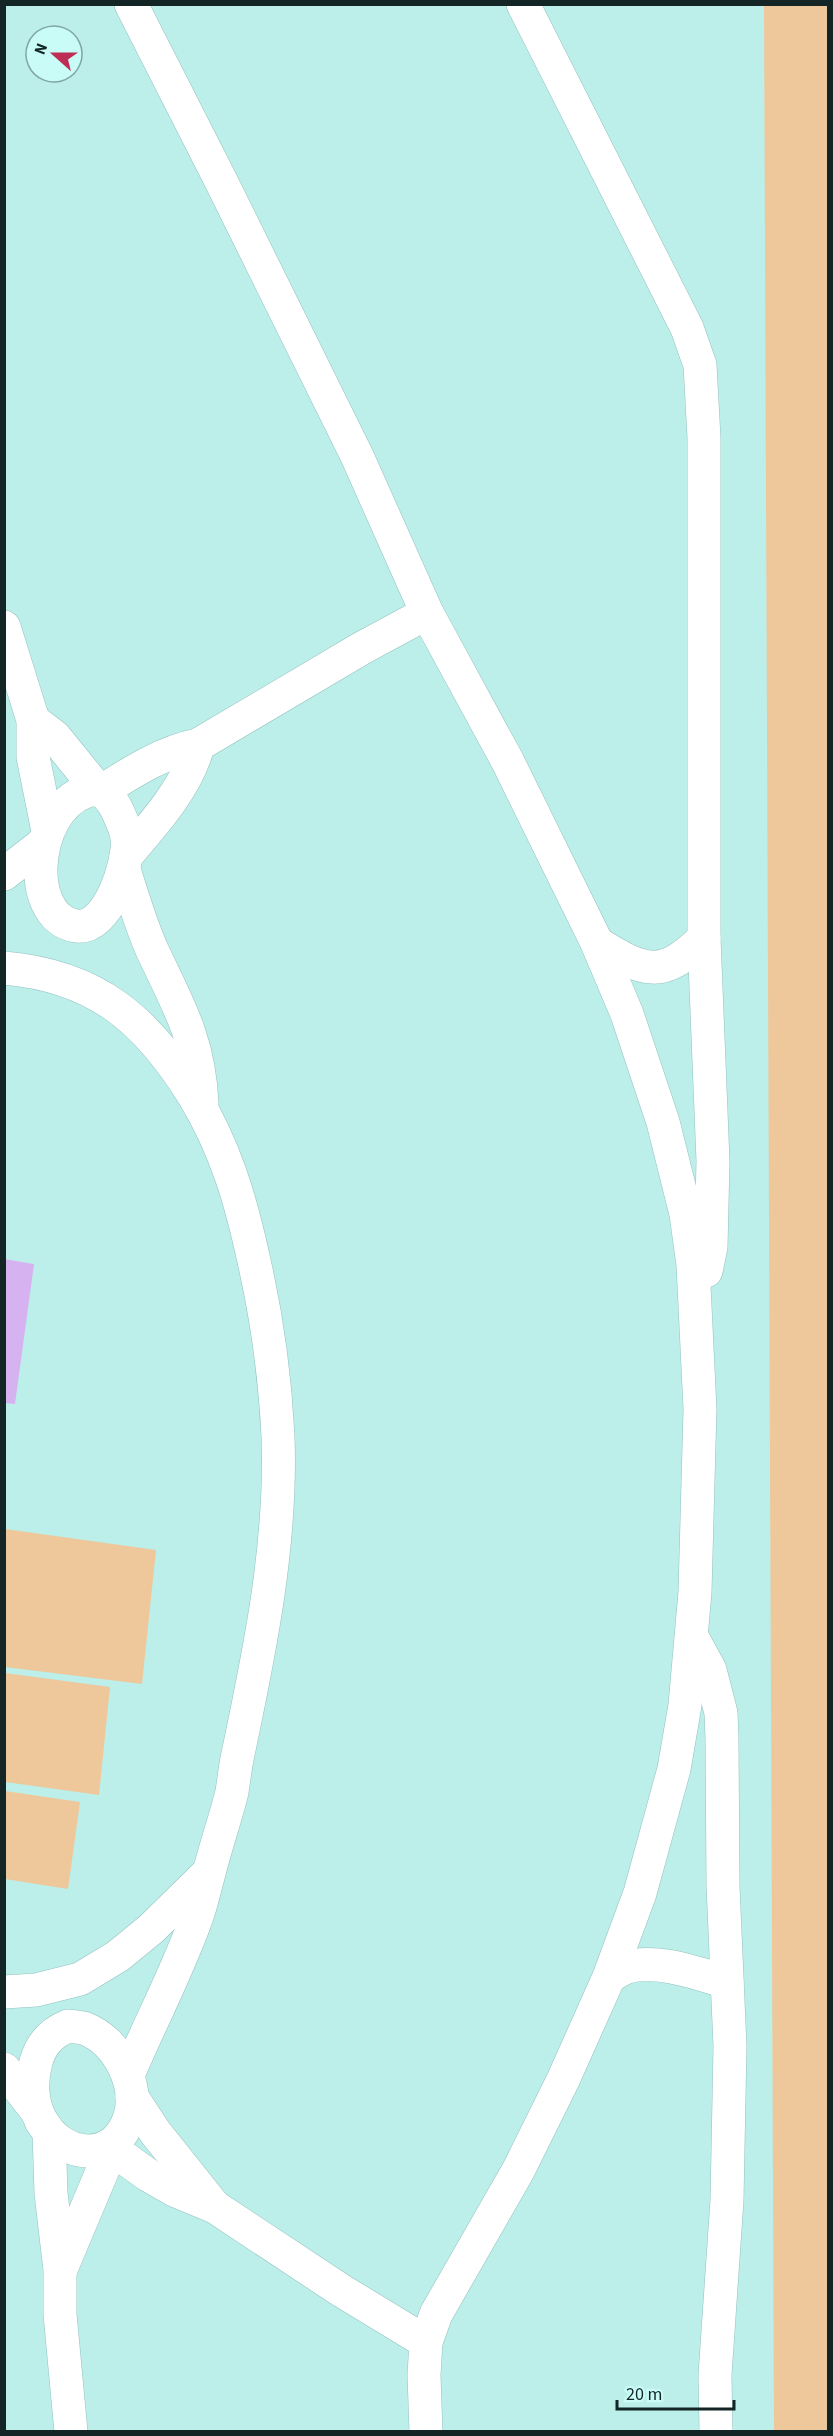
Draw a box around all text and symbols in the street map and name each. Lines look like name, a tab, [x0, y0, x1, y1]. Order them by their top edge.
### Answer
north arrow	[24, 24, 84, 84]
text: N	[29, 40, 53, 58]
scale bar	[617, 2373, 734, 2411]
text: 20 m	[626, 2382, 662, 2407]

